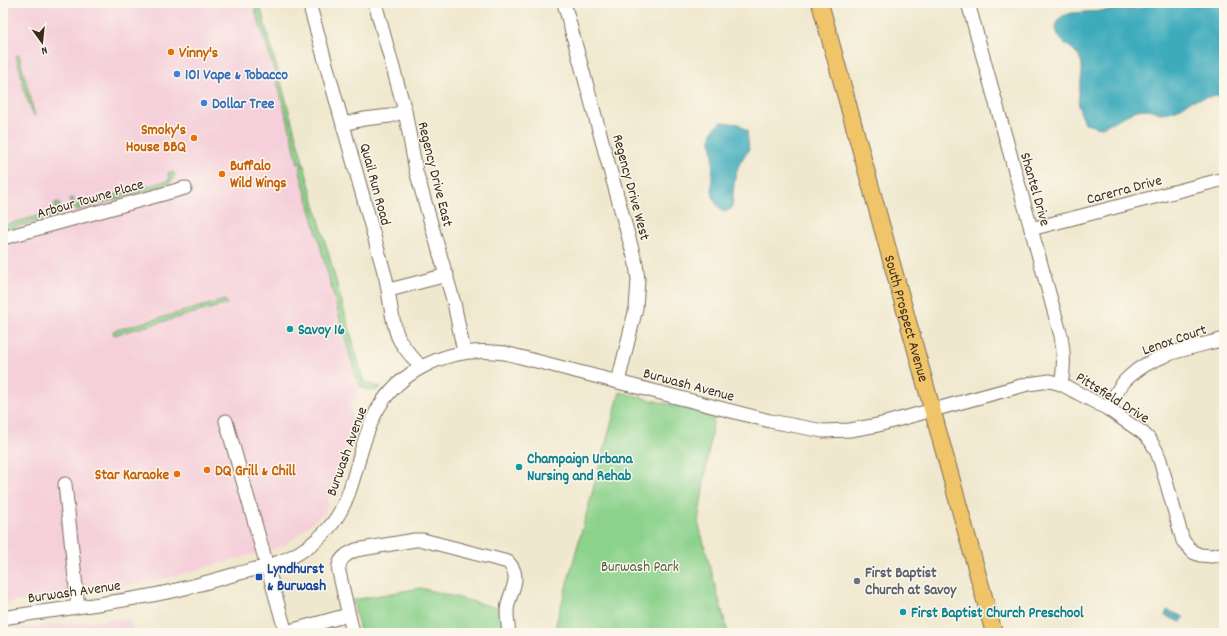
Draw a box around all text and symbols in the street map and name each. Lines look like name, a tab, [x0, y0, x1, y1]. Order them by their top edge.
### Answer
north arrow	[22, 22, 62, 62]
text: N	[39, 41, 49, 58]
place label: Vinny's	[179, 43, 218, 65]
marker: Vinny's	[166, 47, 176, 57]
place label: 101 Vape & Tobacco	[185, 65, 288, 87]
marker: 101 Vape & Tobacco	[172, 69, 182, 79]
place label: Dollar Tree	[212, 94, 275, 116]
marker: Dollar Tree	[199, 98, 209, 108]
place label: Smoky's House BBQ	[126, 120, 186, 159]
street label: Regency Drive East	[410, 120, 458, 230]
street label: Regency Drive West	[605, 132, 655, 243]
marker: Smoky's House BBQ	[189, 133, 199, 143]
street label: Quail Run Road	[353, 141, 396, 228]
street label: Shantel Drive	[1013, 150, 1055, 229]
place label: Buffalo Wild Wings	[230, 156, 287, 195]
marker: Buffalo Wild Wings	[217, 169, 227, 179]
street label: Carerra Drive	[1084, 170, 1165, 212]
street label: Arbour Towne Place	[34, 174, 147, 226]
street label: South Prospect Avenue	[877, 253, 933, 385]
street label: Lenox Court	[1139, 319, 1210, 362]
place label: Savoy 16	[298, 320, 345, 342]
marker: Savoy 16	[285, 324, 295, 334]
street label: Burwash Avenue	[640, 363, 737, 409]
street label: Pittsfield Drive	[1071, 367, 1153, 430]
street label: Burwash Avenue	[322, 404, 374, 499]
place label: Champaign Urbana Nursing and Rehab	[527, 449, 634, 488]
place label: DQ Grill & Chill	[215, 461, 296, 483]
marker: Champaign Urbana Nursing and Rehab	[514, 462, 524, 472]
place label: Star Karaoke	[95, 465, 169, 487]
marker: DQ Grill & Chill	[202, 465, 212, 475]
marker: Star Karaoke	[172, 469, 182, 479]
park label: Burwash Park	[601, 557, 679, 579]
place label: Lyndhurst & Burwash	[267, 559, 326, 598]
place label: First Baptist Church at Savoy	[865, 563, 957, 602]
marker: Lyndhurst & Burwash	[254, 572, 264, 582]
street label: Burwash Avenue	[26, 576, 122, 610]
marker: First Baptist Church at Savoy	[852, 576, 862, 586]
place label: First Baptist Church Preschool	[911, 603, 1084, 625]
marker: First Baptist Church Preschool	[898, 607, 908, 617]

